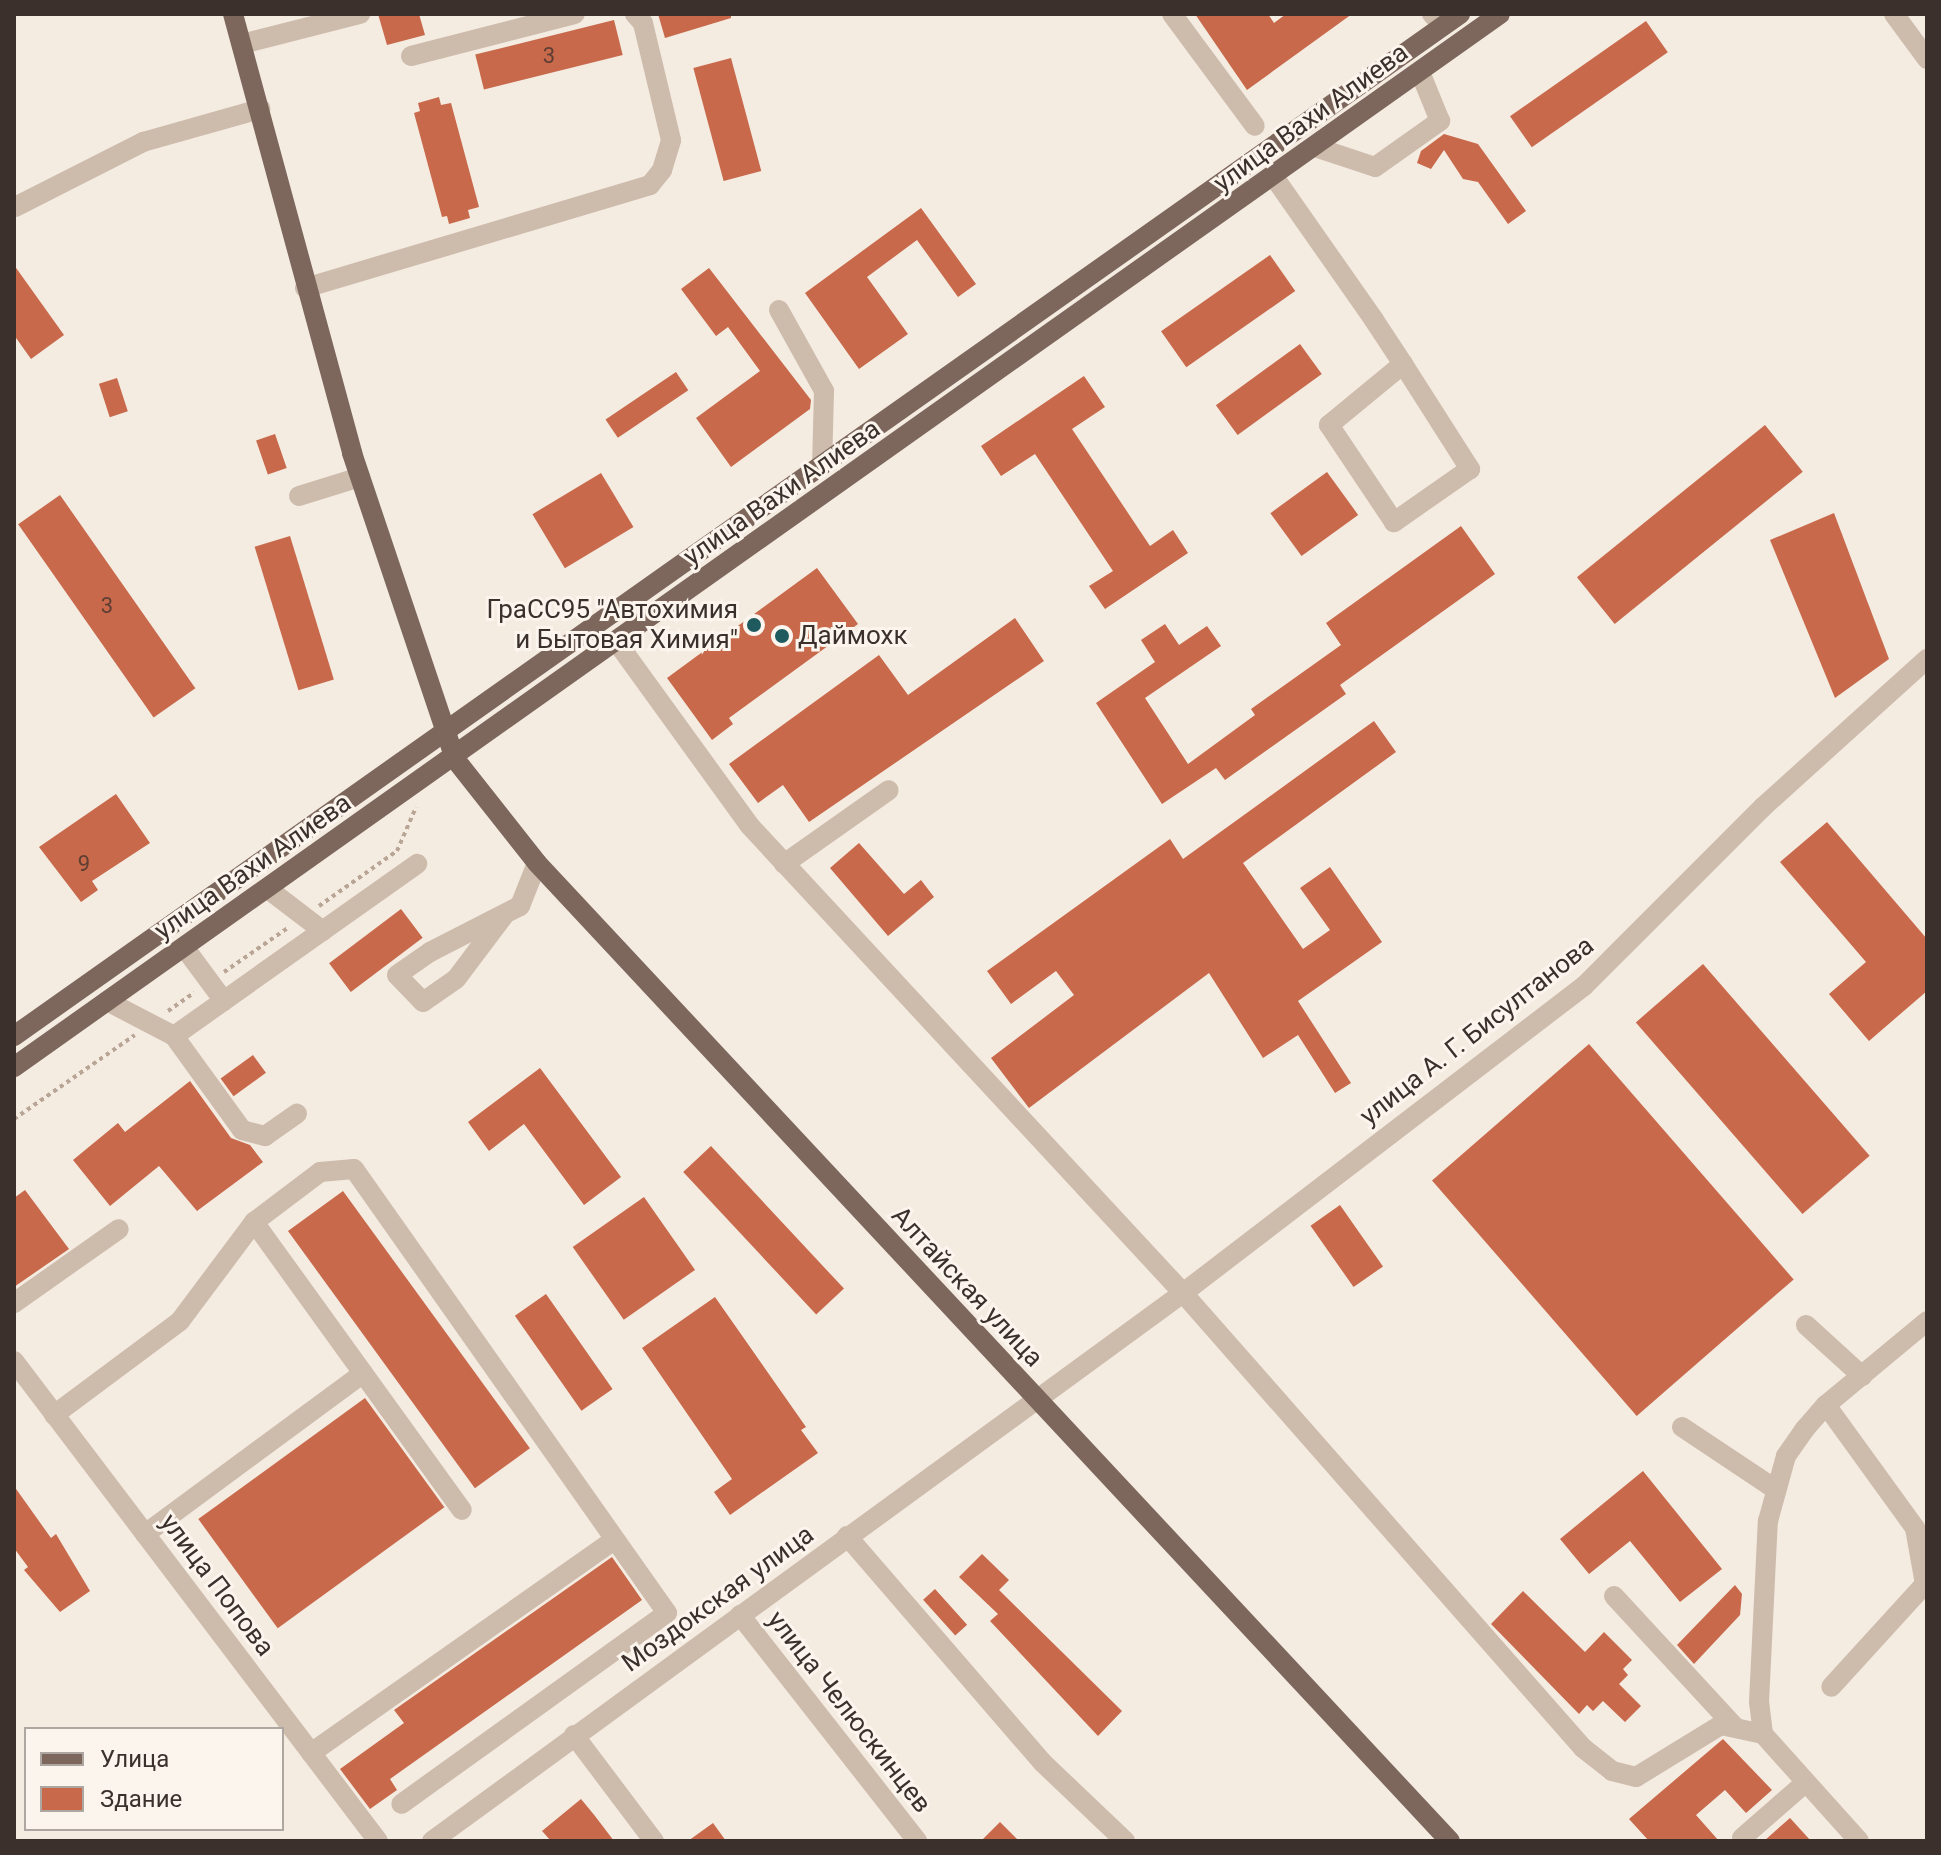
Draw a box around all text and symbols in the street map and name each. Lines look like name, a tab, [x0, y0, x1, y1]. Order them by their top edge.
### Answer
street label: улица Вахи Алиева	[1208, 37, 1414, 199]
house number: 3	[543, 43, 555, 69]
street label: улица Вахи Алиева	[678, 414, 886, 572]
house number: 3	[101, 593, 113, 619]
place label: ГраСС95 "Автохимия и Бытовая Химия"	[486, 594, 738, 656]
marker: ГраСС95 "Автохимия и Бытовая Химия"	[745, 616, 763, 634]
place label: Даймохк	[798, 620, 907, 652]
marker: Даймохк	[773, 627, 791, 645]
street label: улица Вахи Алиева	[149, 788, 357, 946]
house number: 9	[78, 851, 90, 877]
street label: улица А. Г. Бисултанова	[1354, 930, 1600, 1132]
street label: Алтайская улица	[885, 1200, 1049, 1374]
street label: улица Попова	[153, 1508, 281, 1662]
street label: Моздокская улица	[616, 1519, 820, 1679]
street label: улица Челюскинцев	[761, 1605, 937, 1819]
legend	[24, 1727, 284, 1831]
text: Улица	[100, 1745, 169, 1773]
text: Здание	[100, 1785, 182, 1813]

